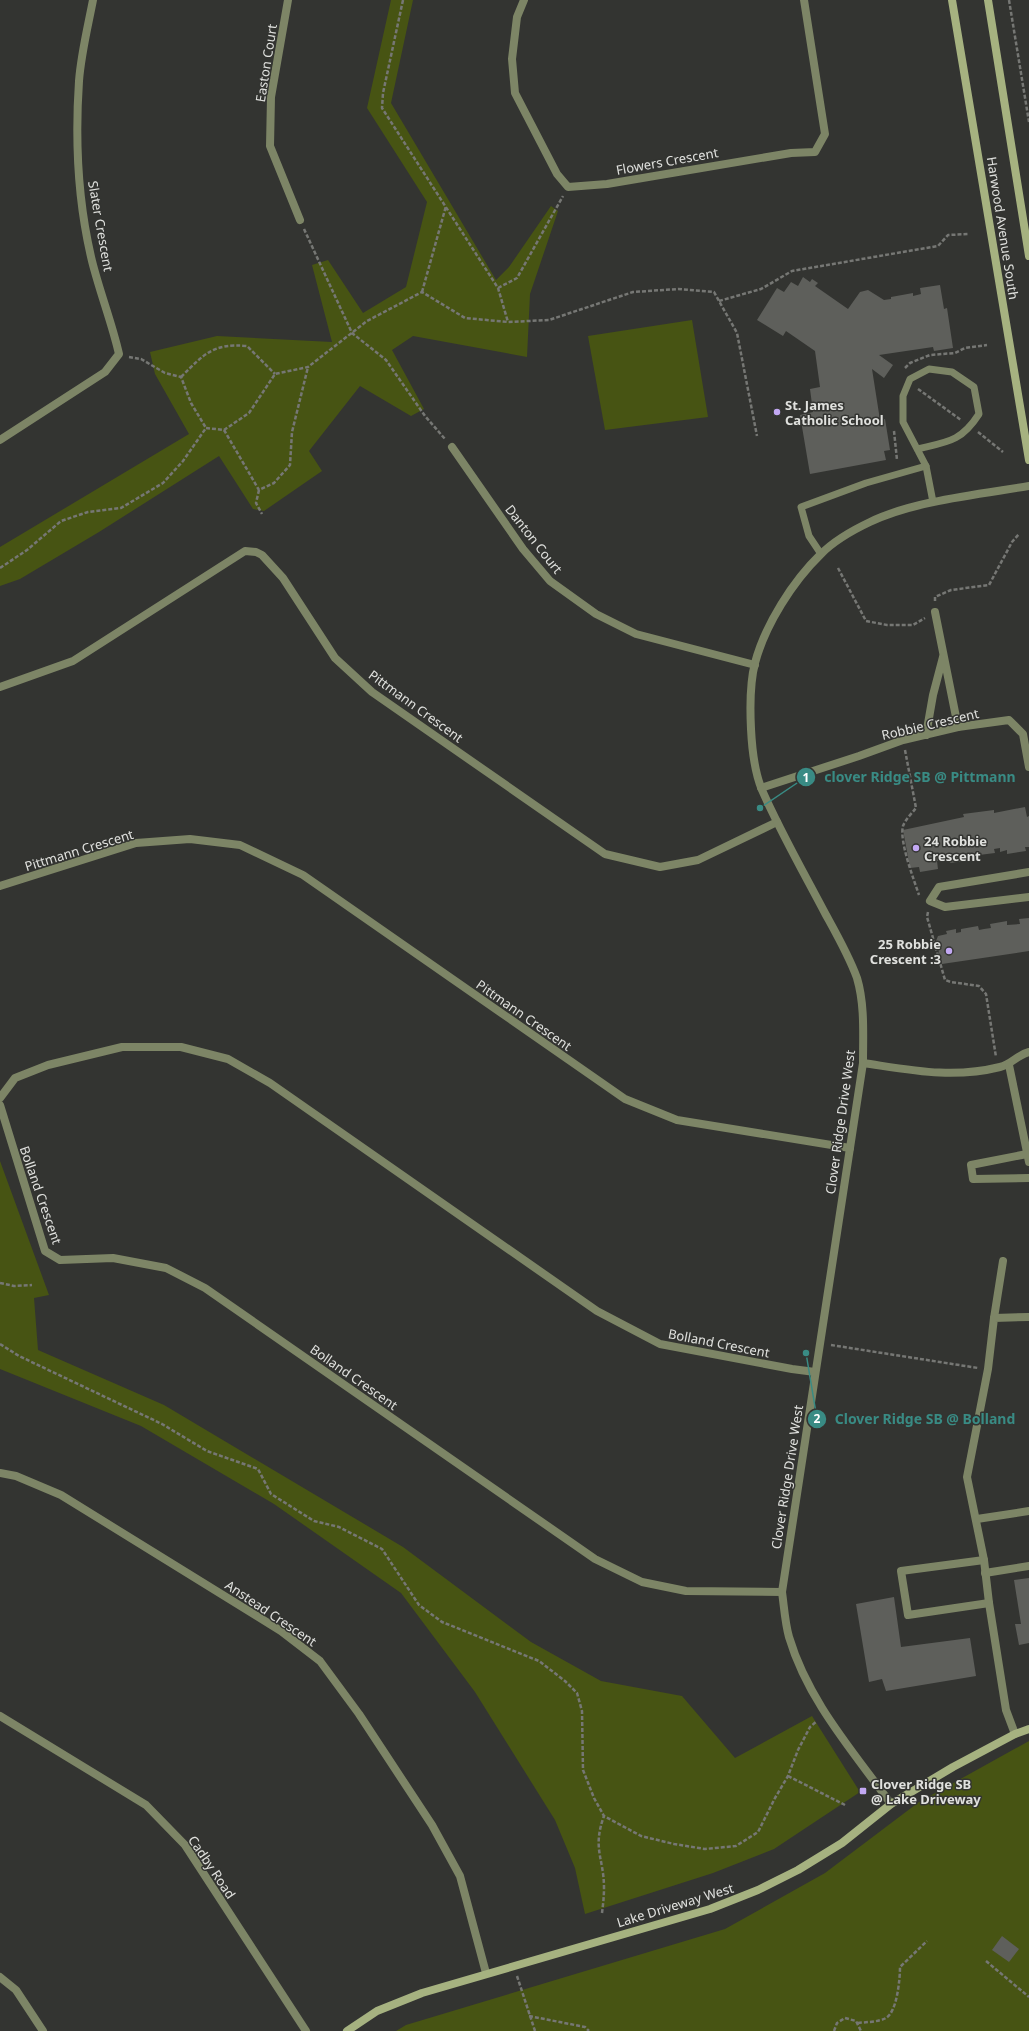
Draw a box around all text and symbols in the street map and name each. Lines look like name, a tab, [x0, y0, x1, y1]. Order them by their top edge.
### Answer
street label: Easton Court	[251, 22, 281, 103]
street label: Flowers Crescent	[615, 143, 720, 179]
street label: Harwood Avenue South	[983, 155, 1023, 301]
street label: Slater Crescent	[84, 179, 118, 273]
place label: St. James Catholic School	[785, 396, 884, 429]
marker: St. James Catholic School	[772, 407, 782, 417]
street label: Danton Court	[501, 501, 567, 577]
street label: Pittmann Crescent	[365, 666, 467, 747]
street label: Robbie Crescent	[880, 704, 981, 744]
callout: clover Ridge SB @ Pittmann	[796, 764, 1024, 790]
text: clover Ridge SB @ Pittmann	[824, 767, 1016, 786]
text: 1	[803, 769, 809, 786]
street label: Pittmann Crescent	[22, 825, 136, 875]
place label: 24 Robbie Crescent	[924, 832, 987, 865]
marker: 24 Robbie Crescent	[911, 843, 921, 853]
place label: 25 Robbie Crescent :3	[870, 935, 941, 968]
marker: 25 Robbie Crescent :3	[944, 946, 954, 956]
street label: Pittmann Crescent	[473, 975, 576, 1055]
street label: Clover Ridge Drive West	[821, 1048, 859, 1195]
street label: Bolland Crescent	[16, 1143, 66, 1247]
street label: Bolland Crescent	[667, 1324, 772, 1362]
street label: Bolland Crescent	[307, 1340, 402, 1414]
street label: Clover Ridge Drive West	[767, 1403, 807, 1550]
callout: Clover Ridge SB @ Bolland	[807, 1406, 1023, 1432]
text: Clover Ridge SB @ Bolland	[835, 1409, 1015, 1428]
text: 2	[814, 1410, 821, 1427]
street label: Anstead Crescent	[222, 1576, 320, 1650]
place label: Clover Ridge SB @ Lake Driveway	[871, 1775, 981, 1808]
marker: Clover Ridge SB @ Lake Driveway	[858, 1786, 868, 1796]
street label: Cadby Road	[184, 1832, 240, 1902]
street label: Lake Driveway West	[614, 1879, 736, 1931]

